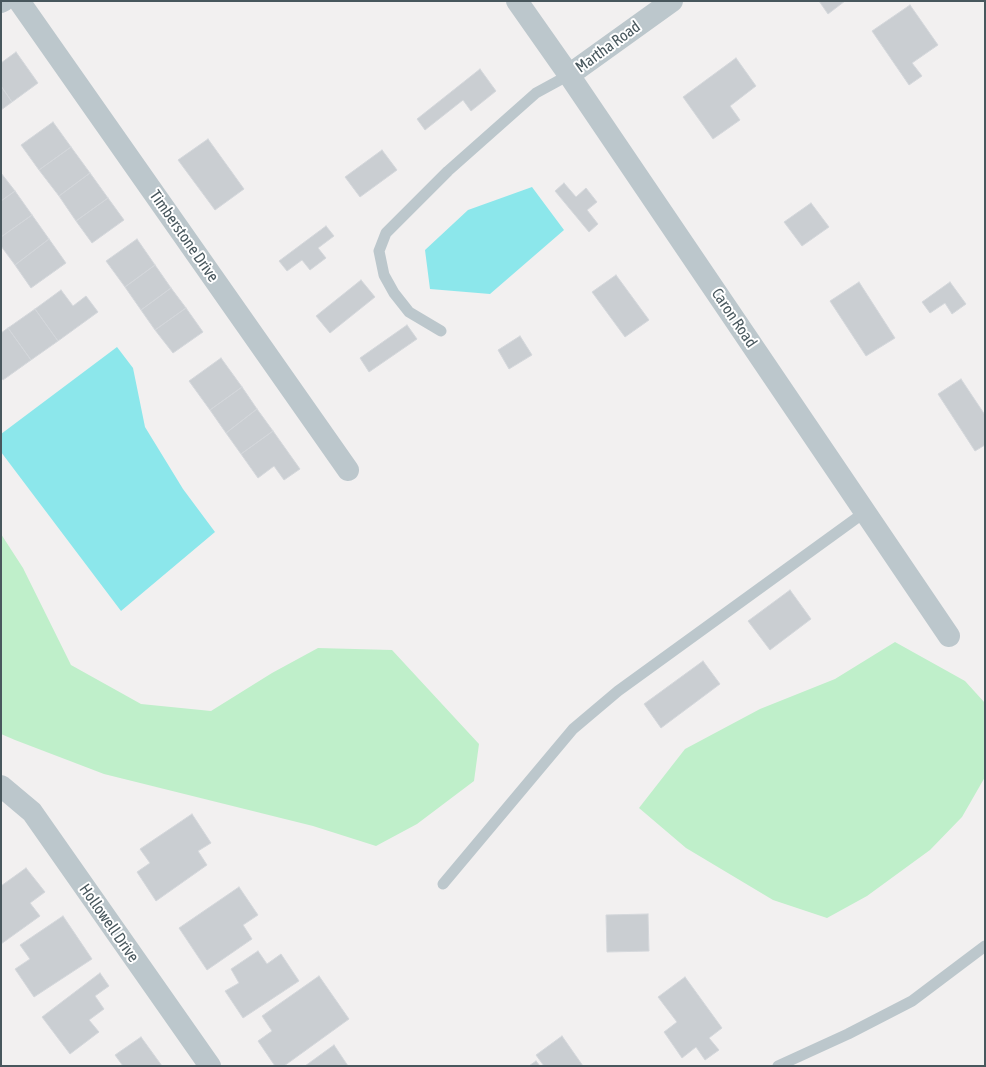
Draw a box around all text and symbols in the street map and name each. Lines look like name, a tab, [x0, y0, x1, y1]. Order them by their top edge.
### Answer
street label: Martha Road	[572, 17, 644, 77]
street label: Timberstone Drive	[145, 187, 223, 285]
street label: Caron Road	[707, 285, 761, 351]
street label: Hollowell Drive	[75, 880, 143, 966]

